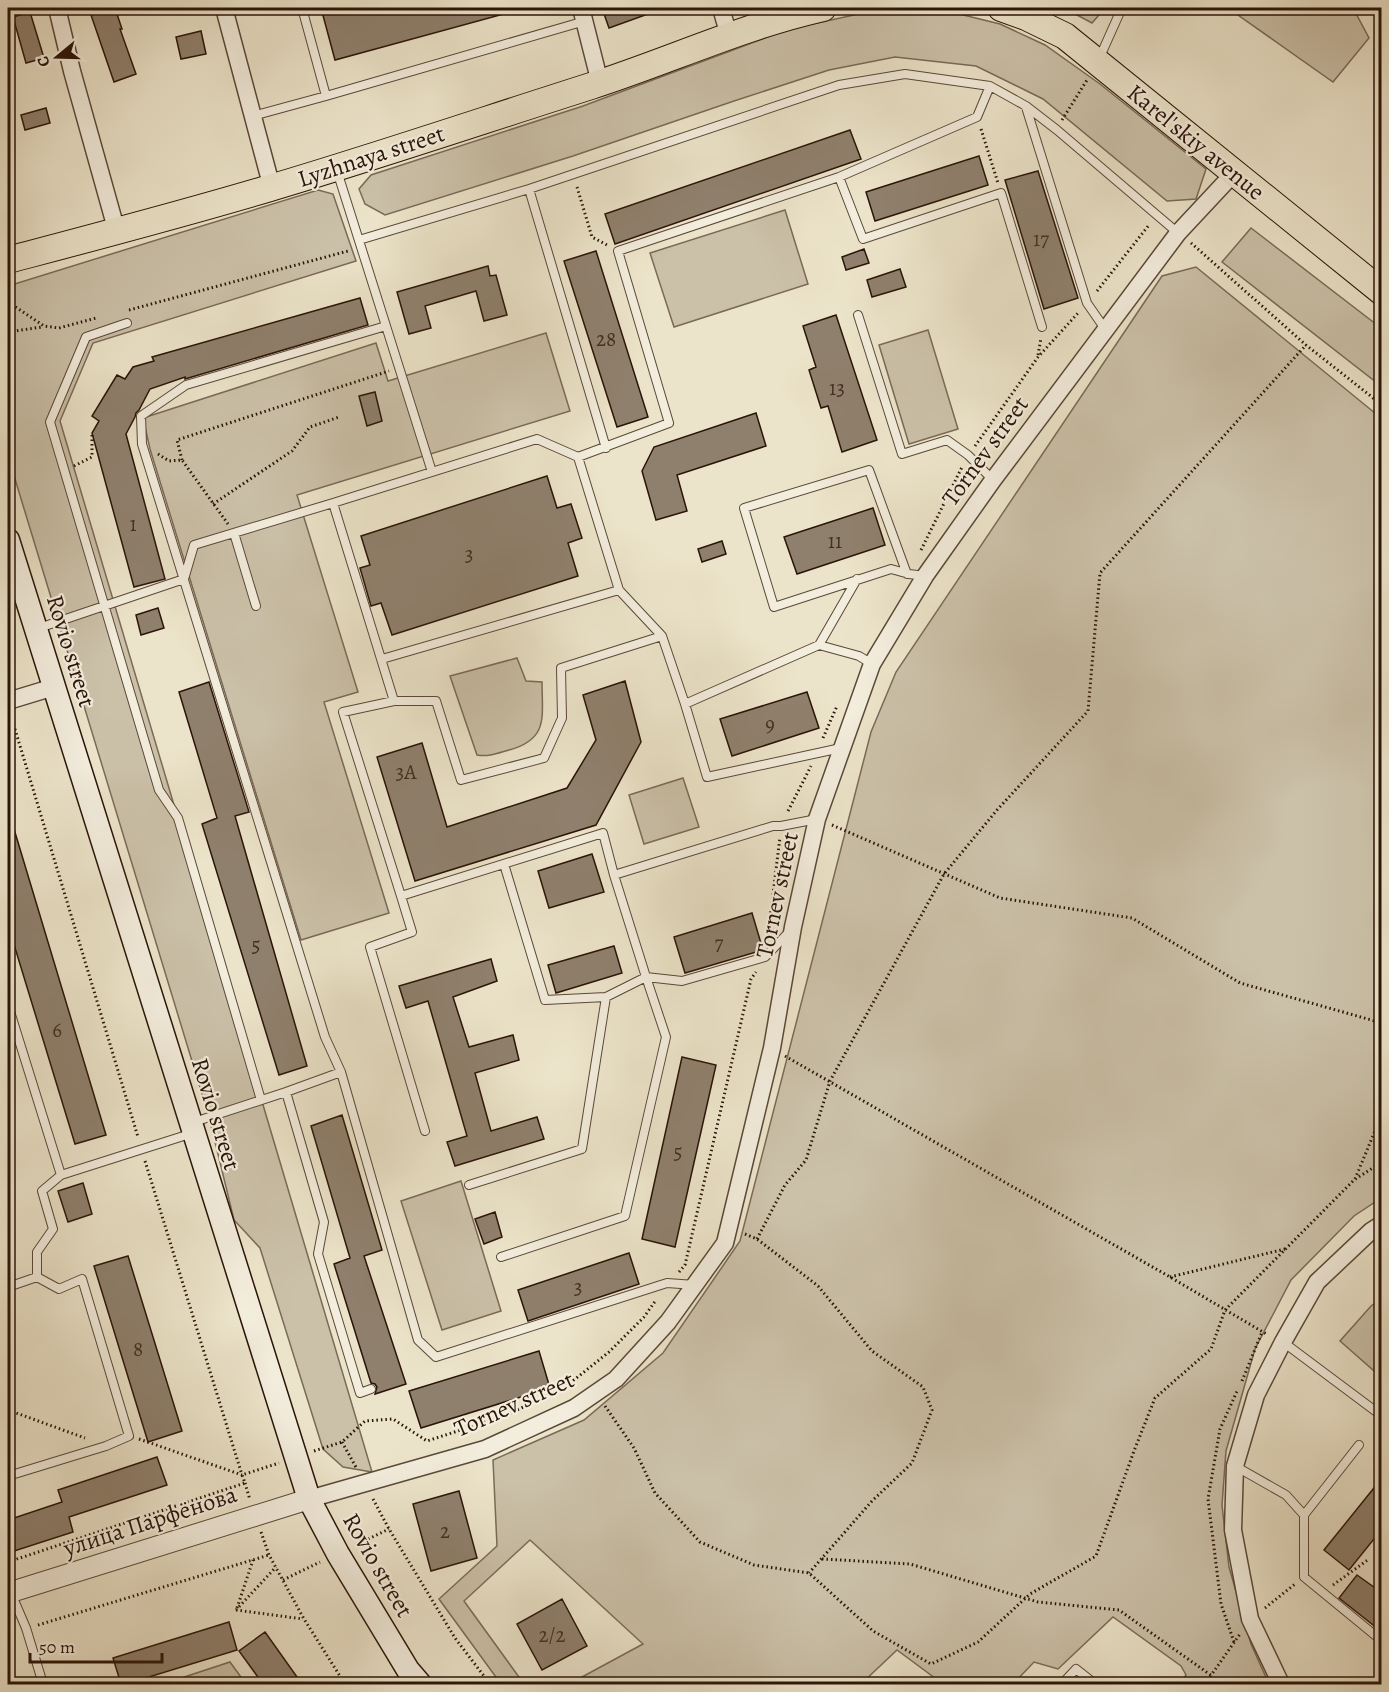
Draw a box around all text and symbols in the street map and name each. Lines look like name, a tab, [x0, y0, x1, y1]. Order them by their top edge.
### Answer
north arrow	[27, 27, 87, 87]
text: С	[32, 53, 56, 70]
street label: Karel'skiy avenue	[1121, 77, 1271, 207]
street label: Lyzhnaya street	[294, 117, 449, 195]
house number: 17	[1033, 225, 1049, 253]
house number: 28	[596, 325, 616, 353]
house number: 13	[829, 374, 845, 402]
street label: Tornev street	[934, 390, 1036, 512]
house number: 1	[129, 510, 137, 538]
house number: 11	[828, 527, 842, 555]
house number: 3	[465, 540, 473, 568]
street label: Rovio street	[39, 591, 103, 711]
house number: 9	[765, 710, 775, 738]
house number: 3А	[396, 758, 417, 786]
street label: Tornev street	[748, 829, 806, 961]
house number: 7	[715, 929, 724, 957]
house number: 5	[251, 931, 261, 959]
house number: 6	[52, 1016, 62, 1044]
street label: Rovio street	[184, 1054, 248, 1174]
house number: 5	[673, 1138, 683, 1166]
house number: 3	[574, 1273, 582, 1301]
house number: 8	[133, 1335, 143, 1363]
street label: Tornev street	[449, 1363, 579, 1445]
street label: улица Парфёнова	[58, 1478, 241, 1564]
street label: Rovio street	[335, 1507, 421, 1623]
house number: 2	[440, 1517, 450, 1545]
house number: 2/2	[539, 1621, 565, 1649]
scale bar	[30, 1626, 162, 1664]
text: 50 m	[39, 1635, 75, 1659]

